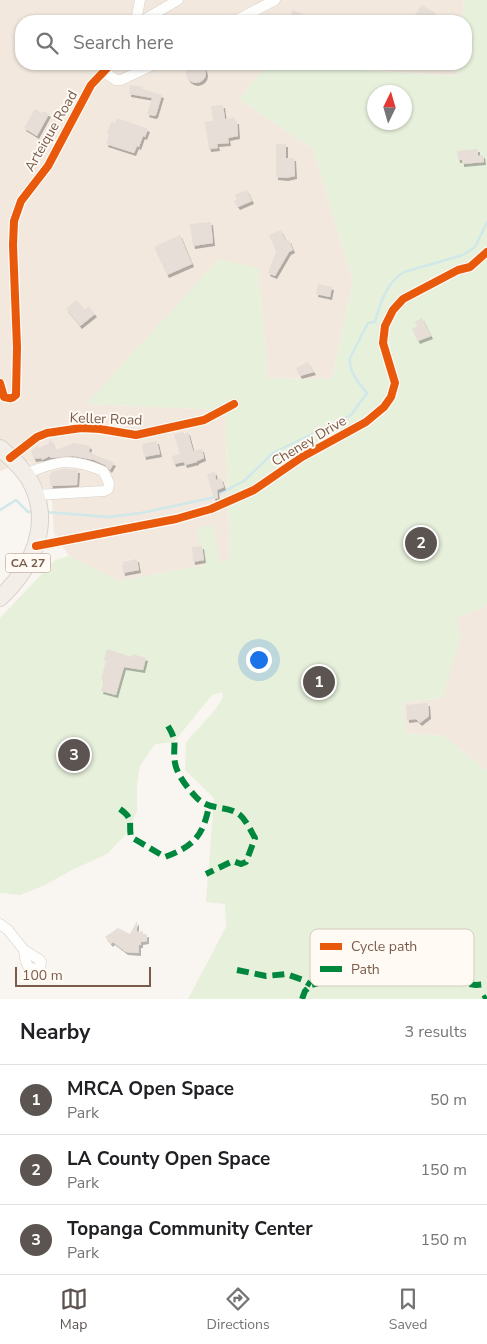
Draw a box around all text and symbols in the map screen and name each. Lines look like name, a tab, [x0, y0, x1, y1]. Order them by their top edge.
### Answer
search box	[15, 15, 472, 70]
icon: search	[33, 29, 61, 57]
text: Search here	[73, 30, 174, 56]
north arrow	[367, 85, 412, 130]
street label: Arteique Road	[20, 87, 82, 175]
street label: Keller Road	[69, 408, 143, 430]
street label: Cheney Drive	[268, 411, 350, 471]
pin: 2	[405, 524, 437, 562]
road number: CA 27	[5, 554, 50, 572]
your location	[246, 647, 272, 673]
pin: 1	[303, 663, 335, 701]
pin: 3	[58, 736, 90, 774]
legend	[310, 929, 474, 986]
text: Cycle path	[351, 937, 417, 956]
text: Path	[351, 960, 380, 979]
scale bar	[15, 964, 151, 987]
text: 100 m	[22, 966, 63, 985]
text: Nearby	[20, 1018, 90, 1046]
text: 3 results	[405, 1021, 467, 1043]
text: MRCA Open Space	[67, 1076, 234, 1102]
text: 1	[31, 1089, 41, 1111]
text: 50 m	[430, 1089, 467, 1111]
text: Park	[67, 1102, 99, 1124]
text: LA County Open Space	[67, 1146, 270, 1172]
text: 2	[31, 1159, 41, 1181]
text: 150 m	[420, 1159, 467, 1181]
text: Park	[67, 1172, 99, 1194]
text: Topanga Community Center	[67, 1216, 313, 1242]
text: 3	[31, 1229, 41, 1251]
text: 150 m	[420, 1229, 467, 1251]
text: Park	[67, 1242, 99, 1264]
tab: Map	[60, 1285, 88, 1334]
tab: Directions	[207, 1285, 270, 1334]
tab: Saved	[389, 1285, 427, 1334]

